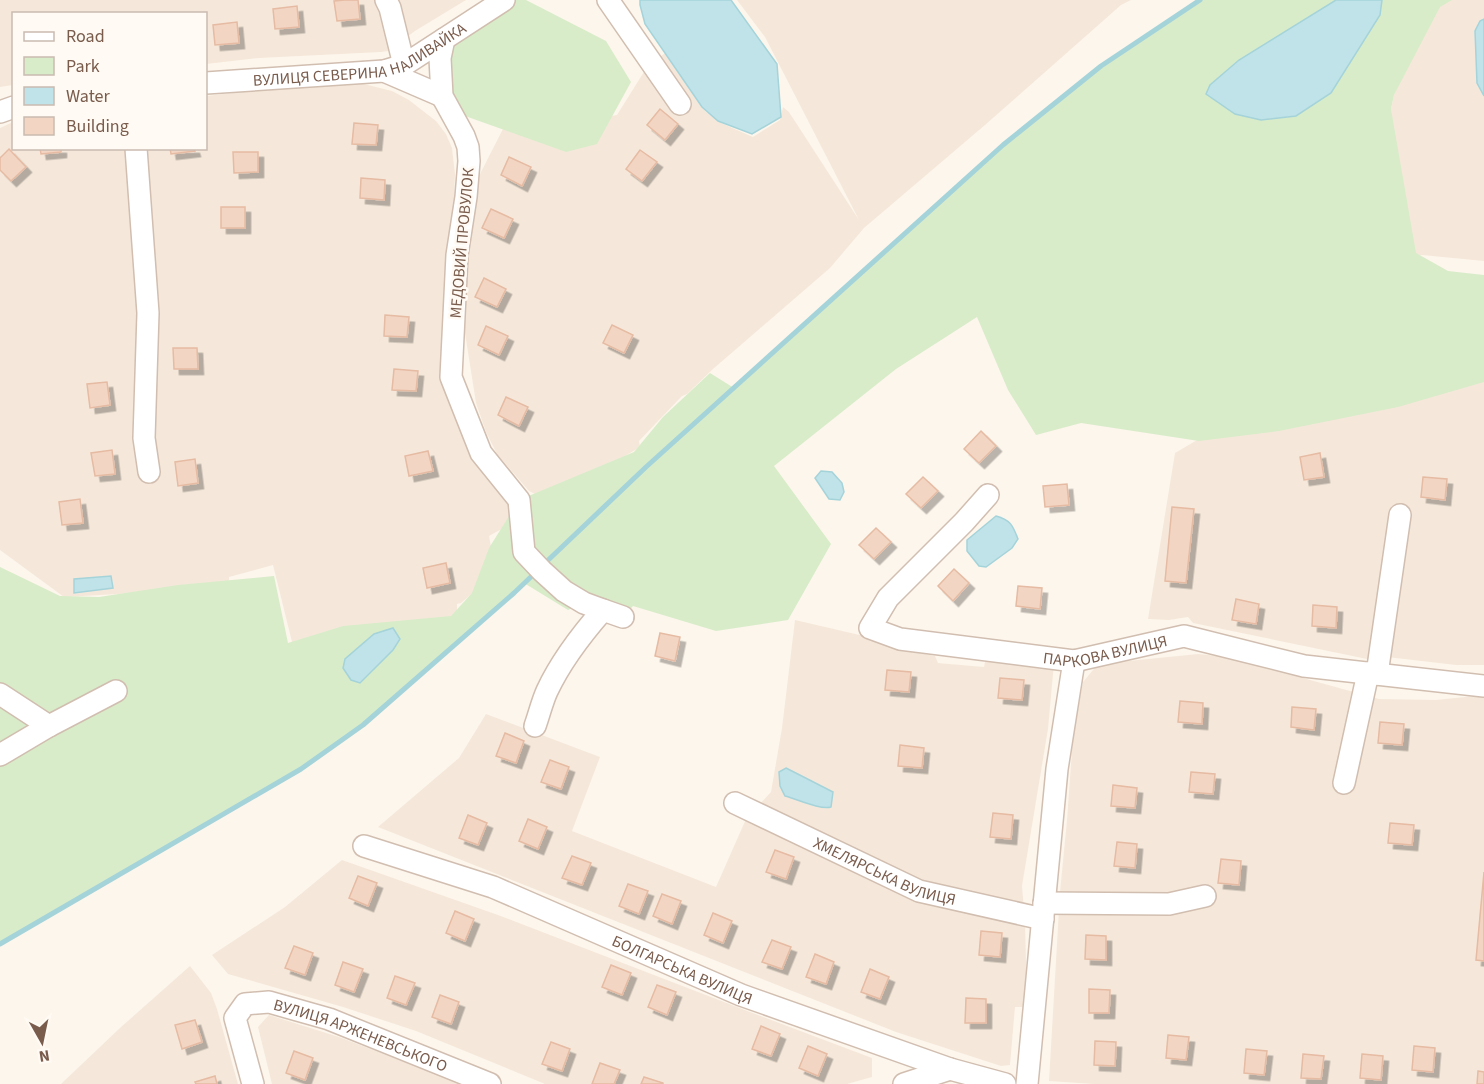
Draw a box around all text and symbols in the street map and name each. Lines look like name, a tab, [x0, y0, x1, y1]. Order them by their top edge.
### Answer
legend	[12, 12, 207, 150]
street label: ВУЛИЦЯ СЕВЕРИНА НАЛИВАЙКА	[252, 17, 471, 92]
text: Road	[66, 24, 105, 49]
text: Park	[66, 54, 100, 79]
text: Water	[66, 84, 110, 109]
text: Building	[66, 114, 129, 139]
street label: МЕДОВИЙ ПРОВУЛОК	[444, 166, 480, 319]
street label: ПАРКОВА ВУЛИЦЯ	[1042, 630, 1169, 673]
street label: ХМЕЛЯРСЬКА ВУЛИЦЯ	[810, 832, 958, 911]
street label: БОЛГАРСЬКА ВУЛИЦЯ	[608, 930, 755, 1010]
street label: ВУЛИЦЯ АРЖЕНЕВСЬКОГО	[271, 994, 450, 1078]
north arrow	[12, 1012, 72, 1072]
text: N	[37, 1044, 51, 1068]

